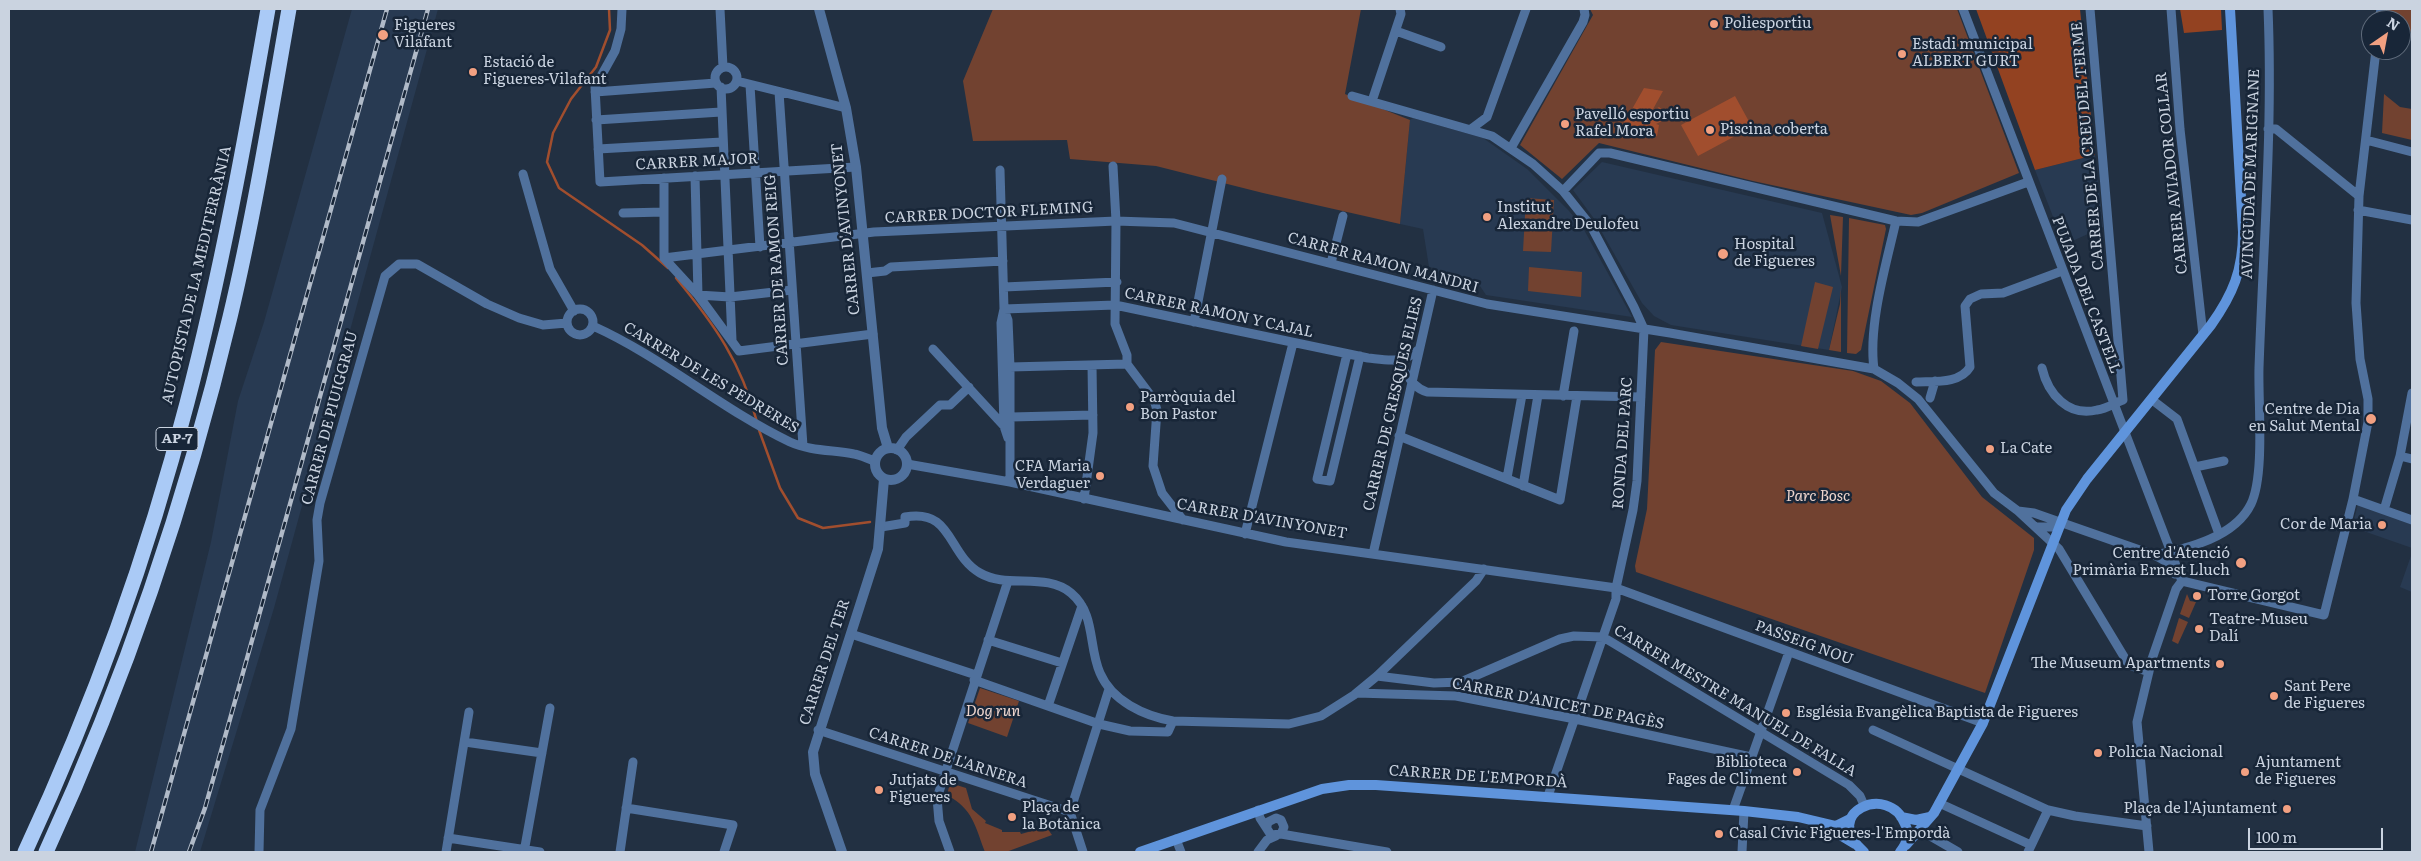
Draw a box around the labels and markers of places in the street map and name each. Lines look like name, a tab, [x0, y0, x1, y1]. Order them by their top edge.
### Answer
place label: Poliesportiu	[1724, 15, 1812, 33]
place label: Figueres Vilafant	[394, 17, 455, 52]
marker: Poliesportiu	[1708, 18, 1720, 30]
marker: Figueres Vilafant	[376, 28, 390, 42]
place label: Estadi municipal ALBERT GURT	[1912, 36, 2033, 71]
marker: Estadi municipal ALBERT GURT	[1896, 48, 1908, 60]
place label: Estació de Figueres-Vilafant	[483, 54, 607, 89]
marker: Estació de Figueres-Vilafant	[467, 66, 479, 78]
place label: Pavelló esportiu Rafel Mora	[1575, 106, 1689, 141]
marker: Pavelló esportiu Rafel Mora	[1559, 118, 1571, 130]
place label: Piscina coberta	[1720, 121, 1828, 139]
marker: Piscina coberta	[1704, 124, 1716, 136]
place label: Institut Alexandre Deulofeu	[1497, 199, 1639, 234]
marker: Institut Alexandre Deulofeu	[1481, 211, 1493, 223]
place label: Hospital de Figueres	[1734, 236, 1815, 271]
marker: Hospital de Figueres	[1716, 247, 1730, 261]
place label: Parròquia del Bon Pastor	[1140, 389, 1236, 424]
marker: Parròquia del Bon Pastor	[1124, 401, 1136, 413]
place label: Centre de Dia en Salut Mental	[2249, 401, 2360, 436]
marker: Centre de Dia en Salut Mental	[2364, 412, 2378, 426]
place label: La Cate	[2000, 440, 2052, 458]
marker: La Cate	[1984, 443, 1996, 455]
place label: CFA Maria Verdaguer	[1015, 458, 1090, 493]
marker: CFA Maria Verdaguer	[1094, 470, 1106, 482]
place label: Cor de Maria	[2280, 516, 2372, 534]
marker: Cor de Maria	[2376, 519, 2388, 531]
place label: Centre d'Atenció Primària Ernest Lluch	[2073, 545, 2230, 580]
marker: Centre d'Atenció Primària Ernest Lluch	[2234, 556, 2248, 570]
place label: Torre Gorgot	[2207, 587, 2300, 605]
marker: Torre Gorgot	[2191, 590, 2203, 602]
place label: Teatre-Museu Dalí	[2209, 611, 2308, 646]
marker: Teatre-Museu Dalí	[2193, 623, 2205, 635]
place label: The Museum Apartments	[2031, 655, 2210, 673]
marker: The Museum Apartments	[2214, 658, 2226, 670]
place label: Sant Pere de Figueres	[2284, 678, 2365, 713]
marker: Sant Pere de Figueres	[2268, 690, 2280, 702]
place label: Església Evangèlica Baptista de Figueres	[1796, 704, 2078, 722]
marker: Església Evangèlica Baptista de Figueres	[1780, 707, 1792, 719]
place label: Policia Nacional	[2108, 744, 2223, 762]
marker: Policia Nacional	[2092, 747, 2104, 759]
place label: Biblioteca Fages de Climent	[1667, 754, 1787, 789]
place label: Ajuntament de Figueres	[2255, 754, 2341, 789]
marker: Biblioteca Fages de Climent	[1791, 766, 1803, 778]
marker: Ajuntament de Figueres	[2239, 766, 2251, 778]
place label: Jutjats de Figueres	[889, 772, 956, 807]
marker: Jutjats de Figueres	[873, 784, 885, 796]
place label: Plaça de la Botànica	[1022, 799, 1101, 834]
place label: Plaça de l'Ajuntament	[2123, 800, 2277, 818]
marker: Plaça de l'Ajuntament	[2281, 803, 2293, 815]
marker: Plaça de la Botànica	[1006, 811, 1018, 823]
place label: Casal Cívic Figueres-l'Empordà	[1729, 825, 1950, 843]
marker: Casal Cívic Figueres-l'Empordà	[1713, 828, 1725, 840]

